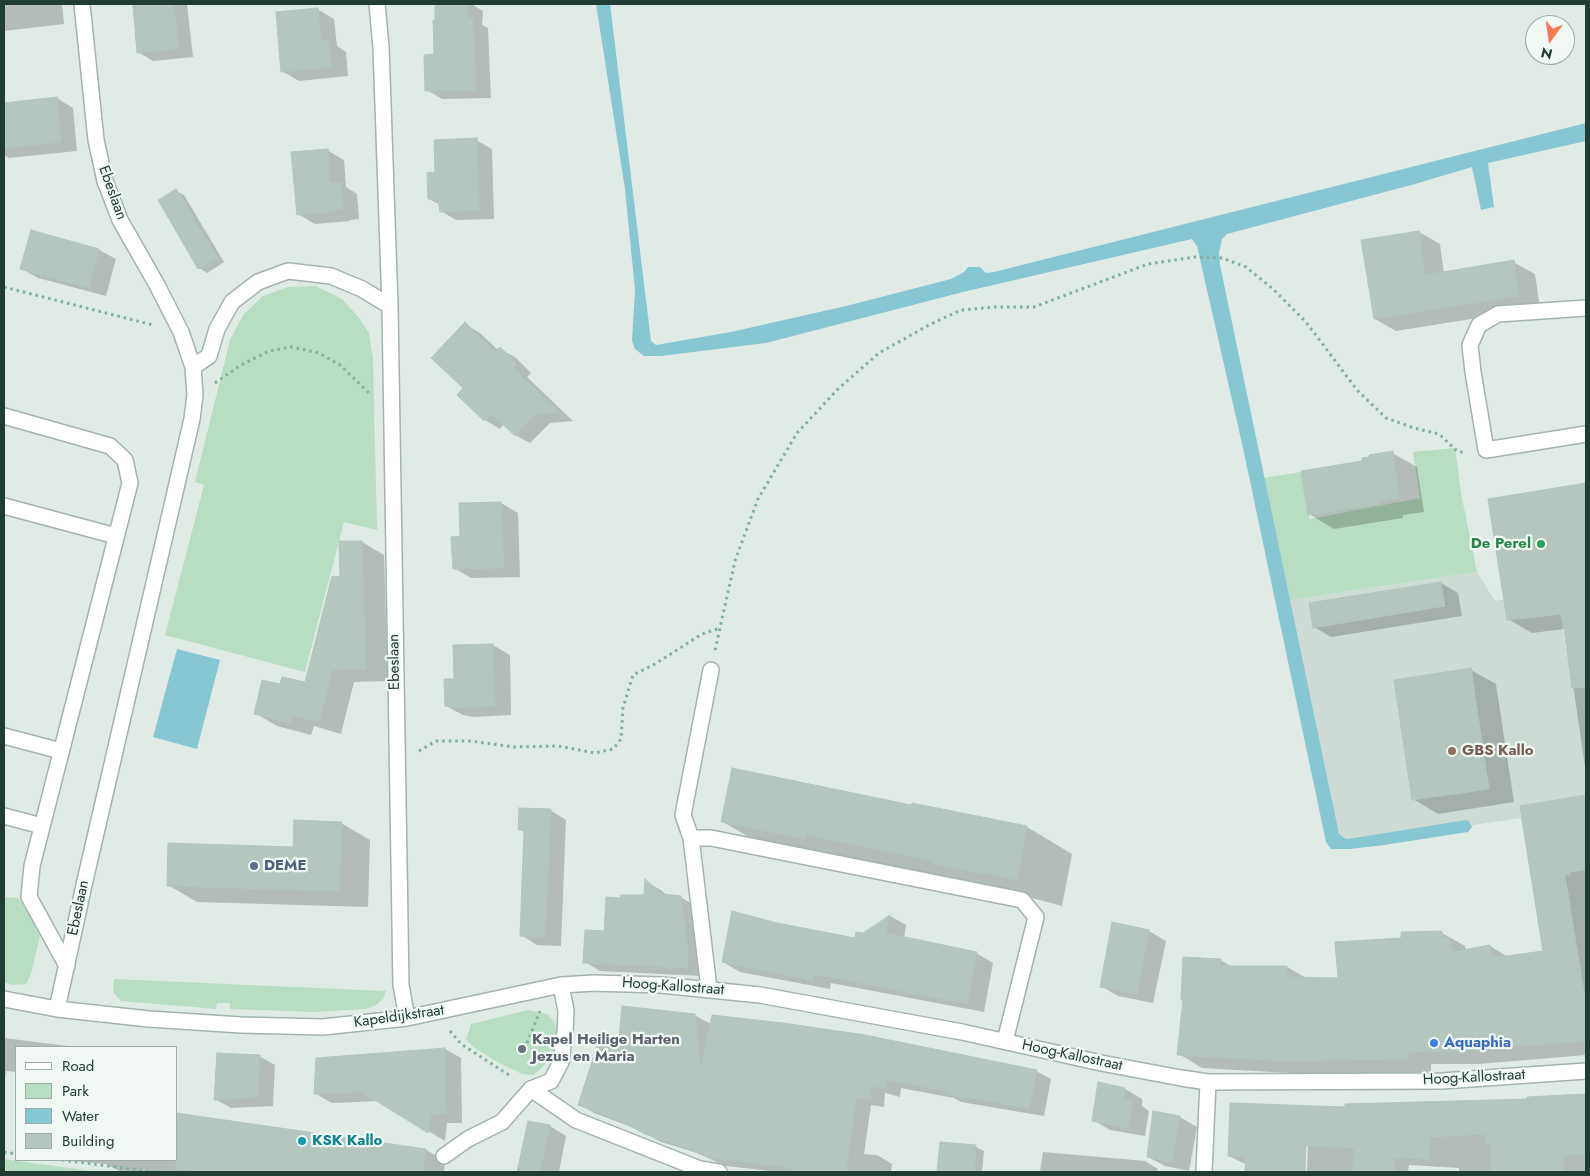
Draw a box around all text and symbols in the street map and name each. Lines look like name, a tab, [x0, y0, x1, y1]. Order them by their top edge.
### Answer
north arrow	[1525, 15, 1575, 65]
text: N	[1539, 43, 1554, 65]
street label: Ebeslaan	[94, 163, 130, 223]
place label: De Perel	[1471, 535, 1531, 553]
marker: De Perel	[1535, 538, 1547, 550]
street label: Ebeslaan	[386, 634, 404, 690]
place label: GBS Kallo	[1462, 742, 1534, 760]
marker: GBS Kallo	[1446, 745, 1458, 757]
place label: DEME	[264, 857, 306, 875]
marker: DEME	[248, 860, 260, 872]
street label: Ebeslaan	[64, 879, 94, 937]
street label: Hoog-Kallostraat	[621, 974, 725, 1000]
street label: Kapeldijkstraat	[353, 1002, 445, 1032]
place label: Kapel Heilige Harten Jezus en Maria	[532, 1031, 680, 1066]
place label: Aquaphia	[1444, 1034, 1511, 1052]
street label: Hoog-Kallostraat	[1020, 1037, 1124, 1075]
marker: Aquaphia	[1428, 1037, 1440, 1049]
marker: Kapel Heilige Harten Jezus en Maria	[516, 1043, 528, 1055]
legend	[15, 1046, 178, 1161]
text: Road	[62, 1055, 94, 1077]
street label: Hoog-Kallostraat	[1422, 1066, 1526, 1090]
text: Park	[62, 1080, 89, 1102]
text: Water	[62, 1105, 99, 1127]
text: Building	[62, 1130, 114, 1152]
place label: KSK Kallo	[312, 1132, 382, 1150]
marker: KSK Kallo	[296, 1135, 308, 1147]

